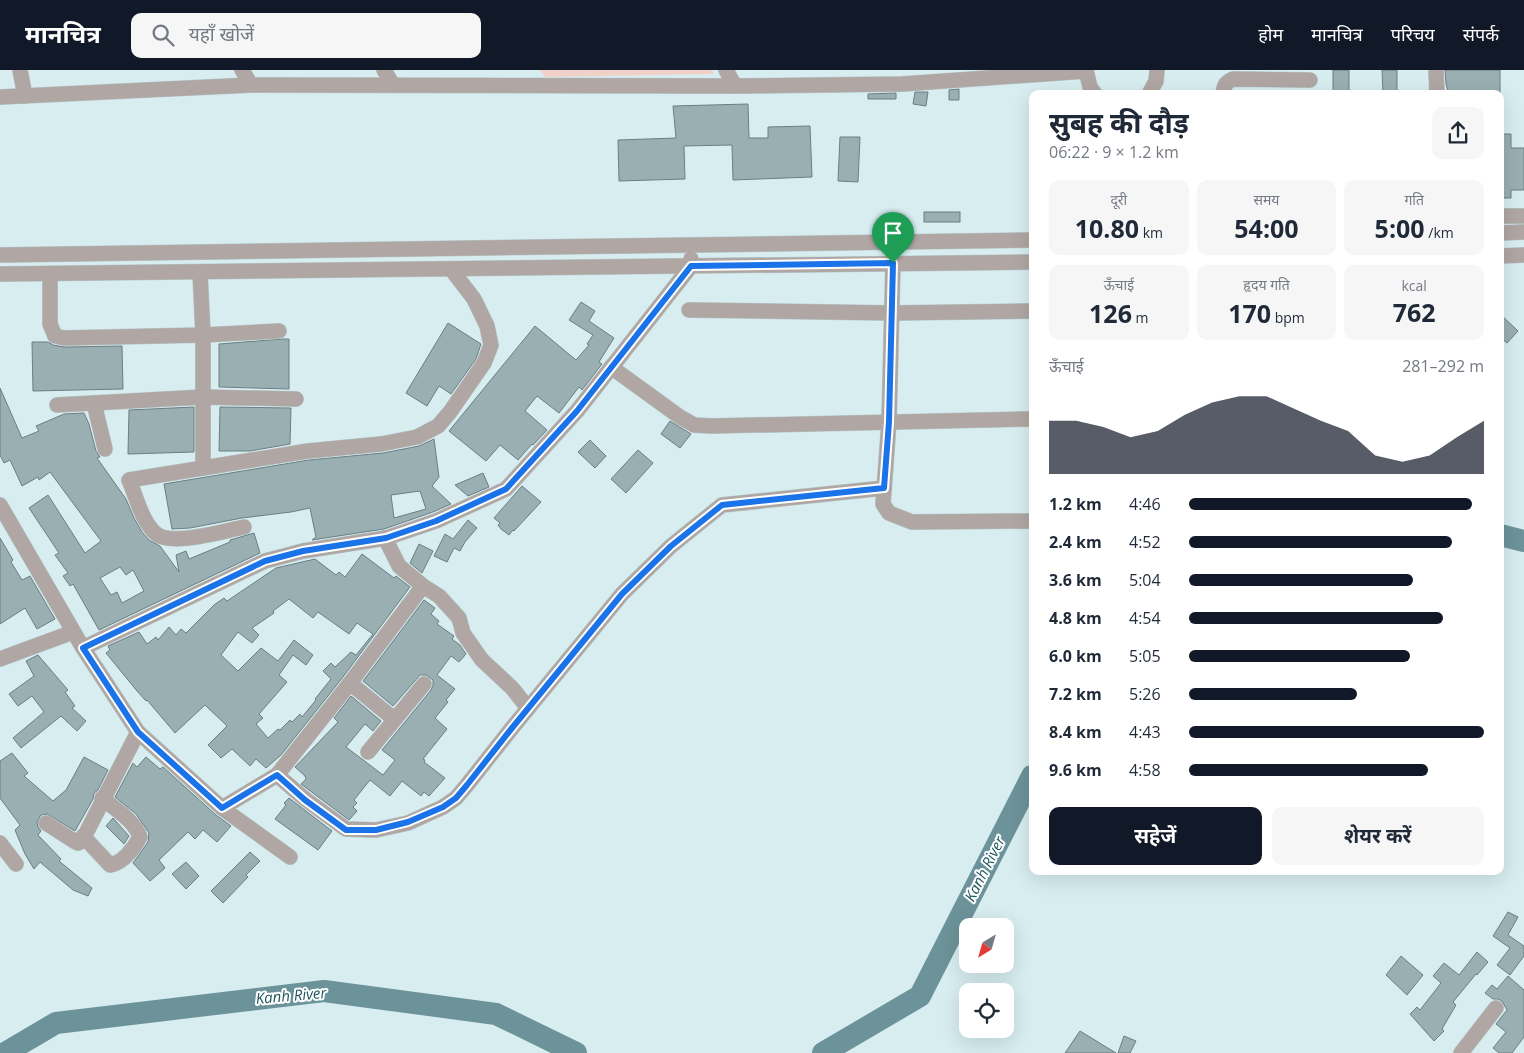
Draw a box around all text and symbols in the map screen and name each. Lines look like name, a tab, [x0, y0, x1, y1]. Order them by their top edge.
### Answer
search box	[131, 13, 481, 58]
text: मानचित्र	[25, 17, 101, 50]
icon: search	[149, 21, 177, 49]
text: यहाँ खोजें	[189, 21, 254, 47]
text: होम	[1258, 22, 1283, 46]
text: मानचित्र	[1311, 22, 1363, 46]
text: परिचय	[1391, 22, 1435, 46]
text: संपर्क	[1463, 22, 1499, 46]
text: सुबह की दौड़	[1049, 103, 1189, 141]
button: share	[1432, 107, 1484, 159]
text: 06:22 · 9 × 1.2 km	[1049, 141, 1179, 163]
text: दूरी	[1110, 190, 1127, 209]
text: समय	[1254, 190, 1279, 209]
text: गति	[1404, 190, 1424, 209]
text: 10.80	[1075, 211, 1139, 245]
text: 54:00	[1234, 211, 1299, 245]
text: 5:00	[1375, 211, 1425, 245]
pin	[872, 212, 914, 263]
icon: arrive	[879, 219, 907, 247]
text: km	[1139, 223, 1163, 242]
text: /km	[1425, 223, 1454, 242]
text: ऊँचाई	[1104, 275, 1134, 294]
text: हृदय गति	[1243, 275, 1290, 294]
text: kcal	[1401, 276, 1427, 295]
text: 762	[1393, 295, 1436, 329]
text: 126	[1089, 296, 1132, 330]
text: 170	[1228, 296, 1271, 330]
text: m	[1132, 308, 1149, 327]
text: bpm	[1271, 308, 1305, 327]
text: ऊँचाई	[1049, 355, 1084, 377]
text: 281–292 m	[1402, 355, 1484, 377]
text: 1.2 km	[1049, 493, 1102, 515]
text: 4:46	[1129, 493, 1161, 515]
text: 2.4 km	[1049, 531, 1102, 553]
text: 4:52	[1129, 531, 1161, 553]
text: 3.6 km	[1049, 569, 1102, 591]
text: 5:04	[1129, 569, 1161, 591]
text: 4.8 km	[1049, 607, 1102, 629]
text: 4:54	[1129, 607, 1161, 629]
text: 6.0 km	[1049, 645, 1102, 667]
text: 5:05	[1129, 645, 1161, 667]
text: 7.2 km	[1049, 683, 1102, 705]
text: 5:26	[1129, 683, 1161, 705]
text: 8.4 km	[1049, 721, 1102, 743]
text: 4:43	[1129, 721, 1161, 743]
text: 9.6 km	[1049, 759, 1102, 781]
text: 4:58	[1129, 759, 1161, 781]
button: सहेजें	[1049, 807, 1262, 865]
button: शेयर करें	[1272, 807, 1484, 865]
water label: Kanh River	[959, 832, 1010, 905]
north arrow	[959, 918, 1014, 972]
map controls	[959, 918, 1014, 1038]
water label: Kanh River	[255, 982, 328, 1008]
button: locate	[959, 983, 1014, 1038]

